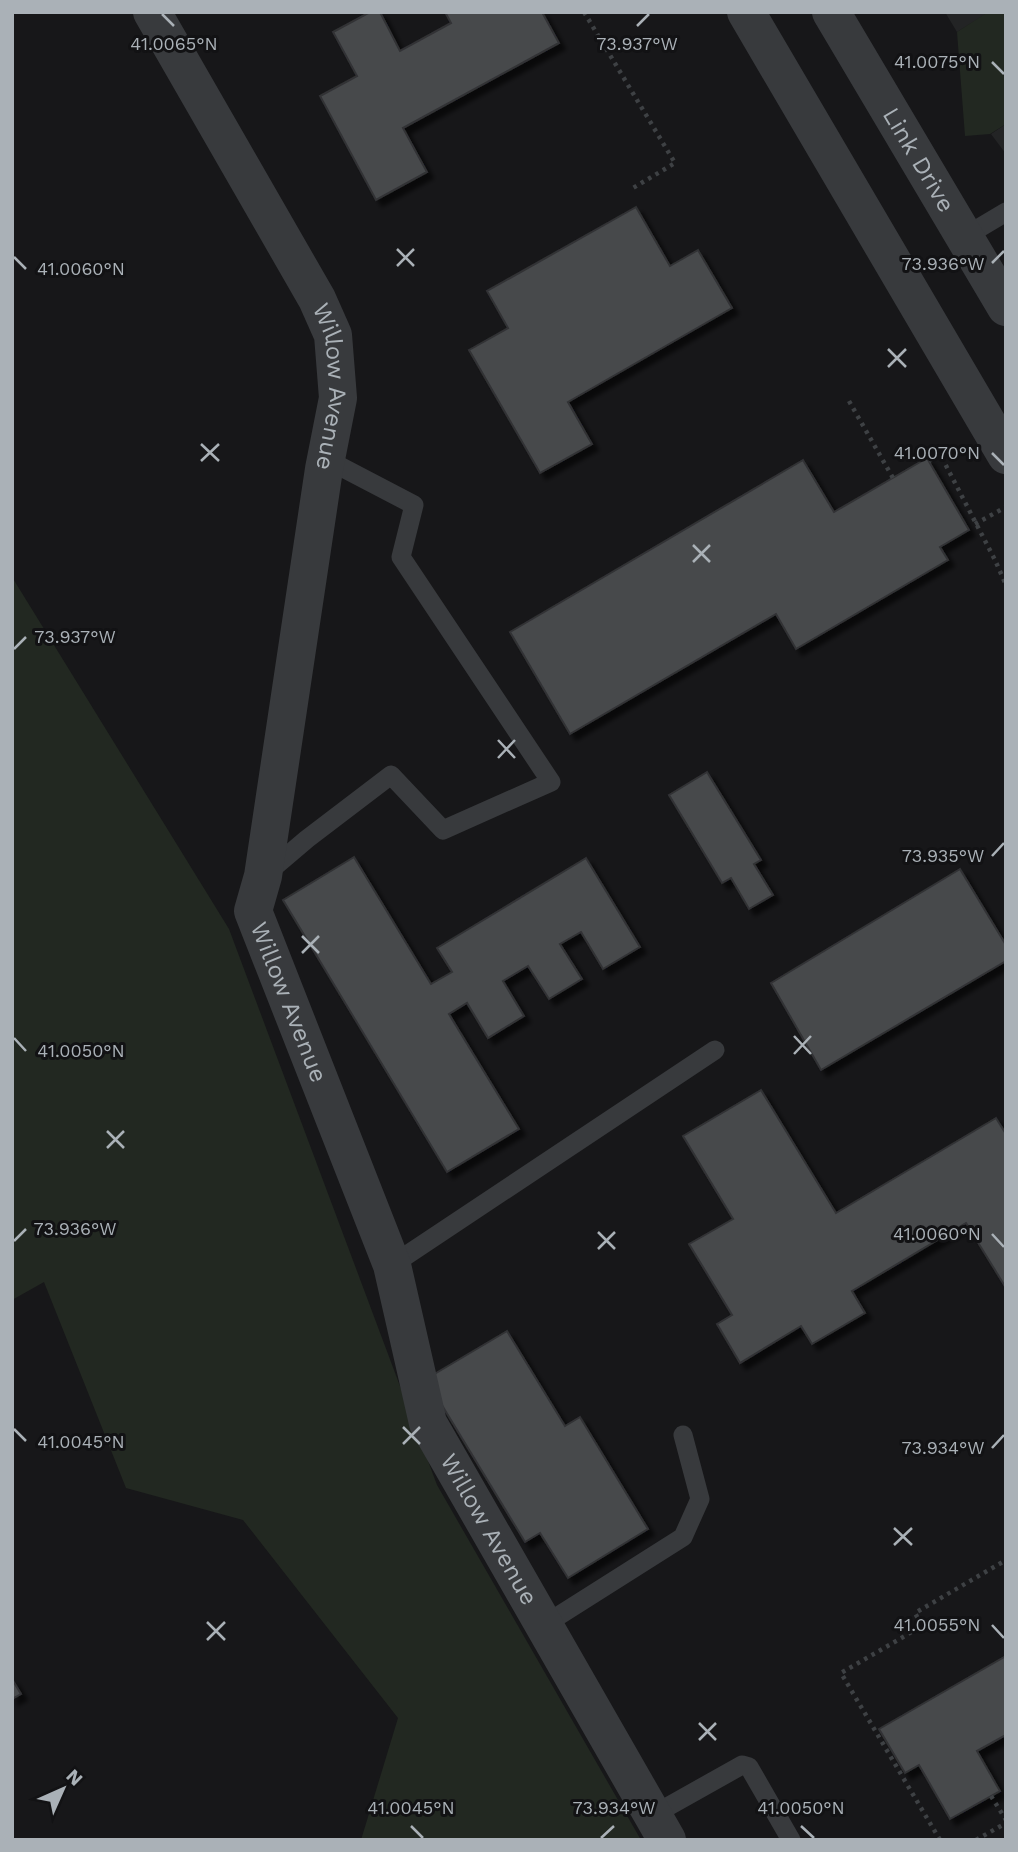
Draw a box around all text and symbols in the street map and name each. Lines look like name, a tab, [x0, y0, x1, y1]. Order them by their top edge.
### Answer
text: 41.0065°N	[130, 33, 218, 54]
text: 73.937°W	[596, 33, 678, 54]
text: 41.0075°N	[894, 51, 980, 72]
street label: Link Drive	[877, 103, 961, 217]
text: 73.936°W	[901, 253, 985, 274]
text: 41.0060°N	[37, 258, 125, 279]
street label: Willow Avenue	[307, 299, 352, 473]
text: 41.0070°N	[894, 442, 980, 463]
text: 73.937°W	[34, 626, 116, 647]
text: 73.935°W	[902, 845, 984, 866]
street label: Willow Avenue	[245, 918, 333, 1086]
text: 41.0050°N	[37, 1040, 125, 1061]
text: 73.936°W	[33, 1218, 117, 1239]
text: 41.0060°N	[893, 1223, 981, 1244]
text: 41.0045°N	[37, 1431, 125, 1452]
text: 73.934°W	[901, 1437, 985, 1458]
street label: Willow Avenue	[435, 1449, 543, 1610]
text: 41.0055°N	[894, 1614, 980, 1635]
north arrow	[28, 1754, 98, 1824]
text: N	[62, 1764, 88, 1790]
text: 41.0045°N	[367, 1797, 455, 1818]
text: 73.934°W	[572, 1797, 656, 1818]
text: 41.0050°N	[757, 1797, 845, 1818]

